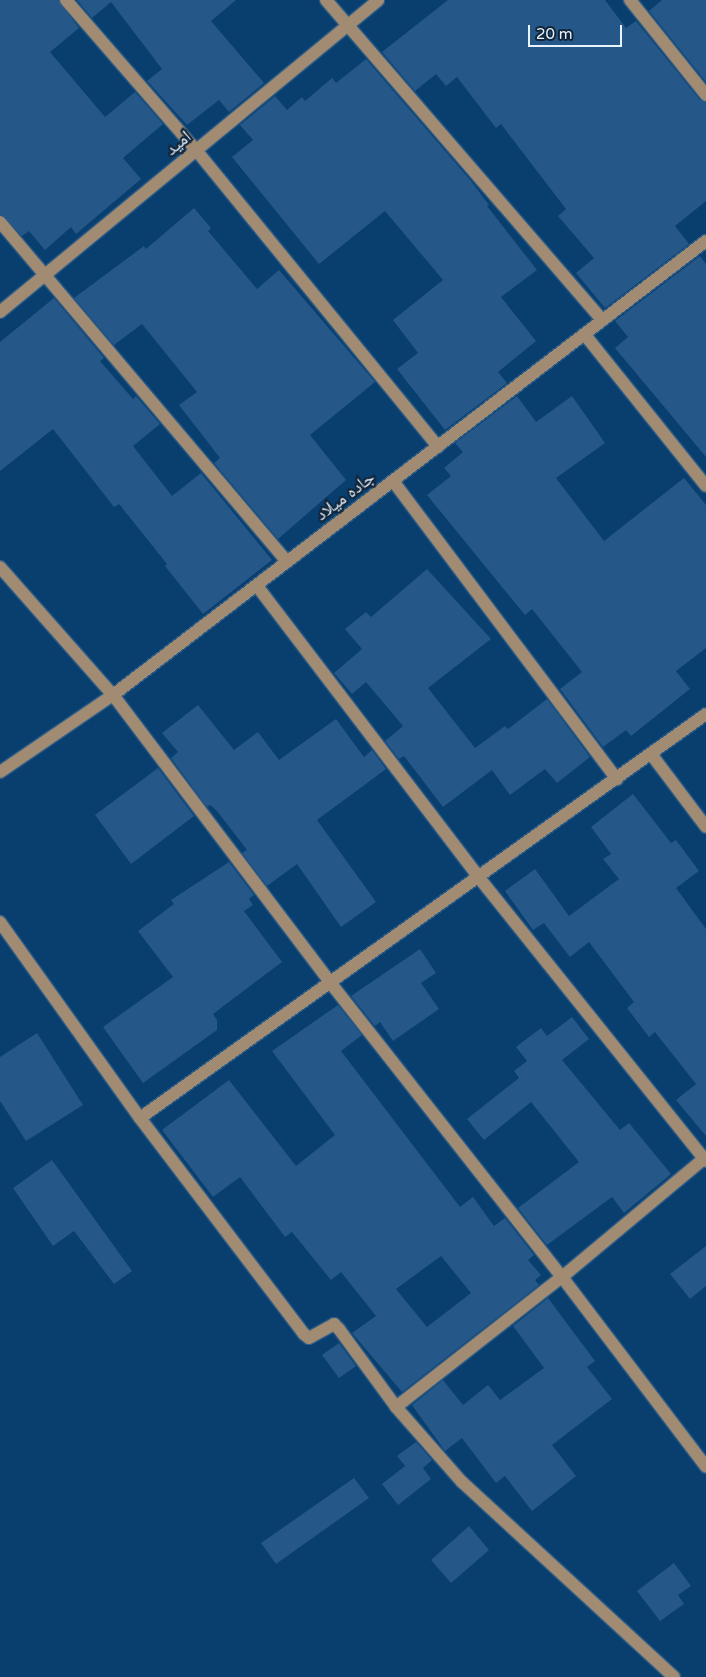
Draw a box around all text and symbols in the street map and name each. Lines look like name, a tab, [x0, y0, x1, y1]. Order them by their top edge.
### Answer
scale bar	[531, 15, 625, 47]
text: 20 m	[536, 25, 573, 43]
street label: امید	[161, 126, 195, 160]
street label: جاده میلاد	[311, 467, 379, 525]

